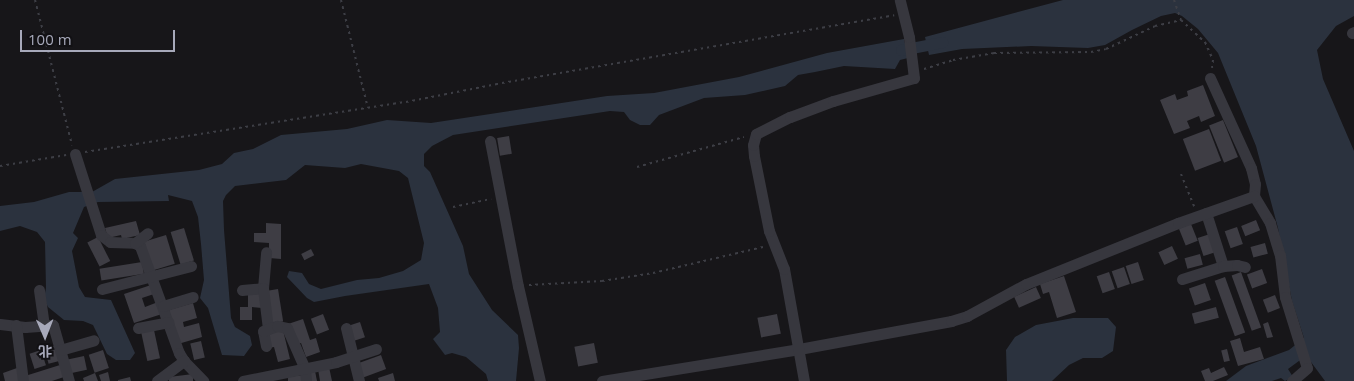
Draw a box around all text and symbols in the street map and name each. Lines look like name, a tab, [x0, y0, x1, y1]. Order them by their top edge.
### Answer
scale bar	[22, 20, 178, 52]
text: 100 m	[28, 29, 72, 49]
north arrow	[20, 311, 70, 361]
text: 北	[38, 342, 52, 361]

